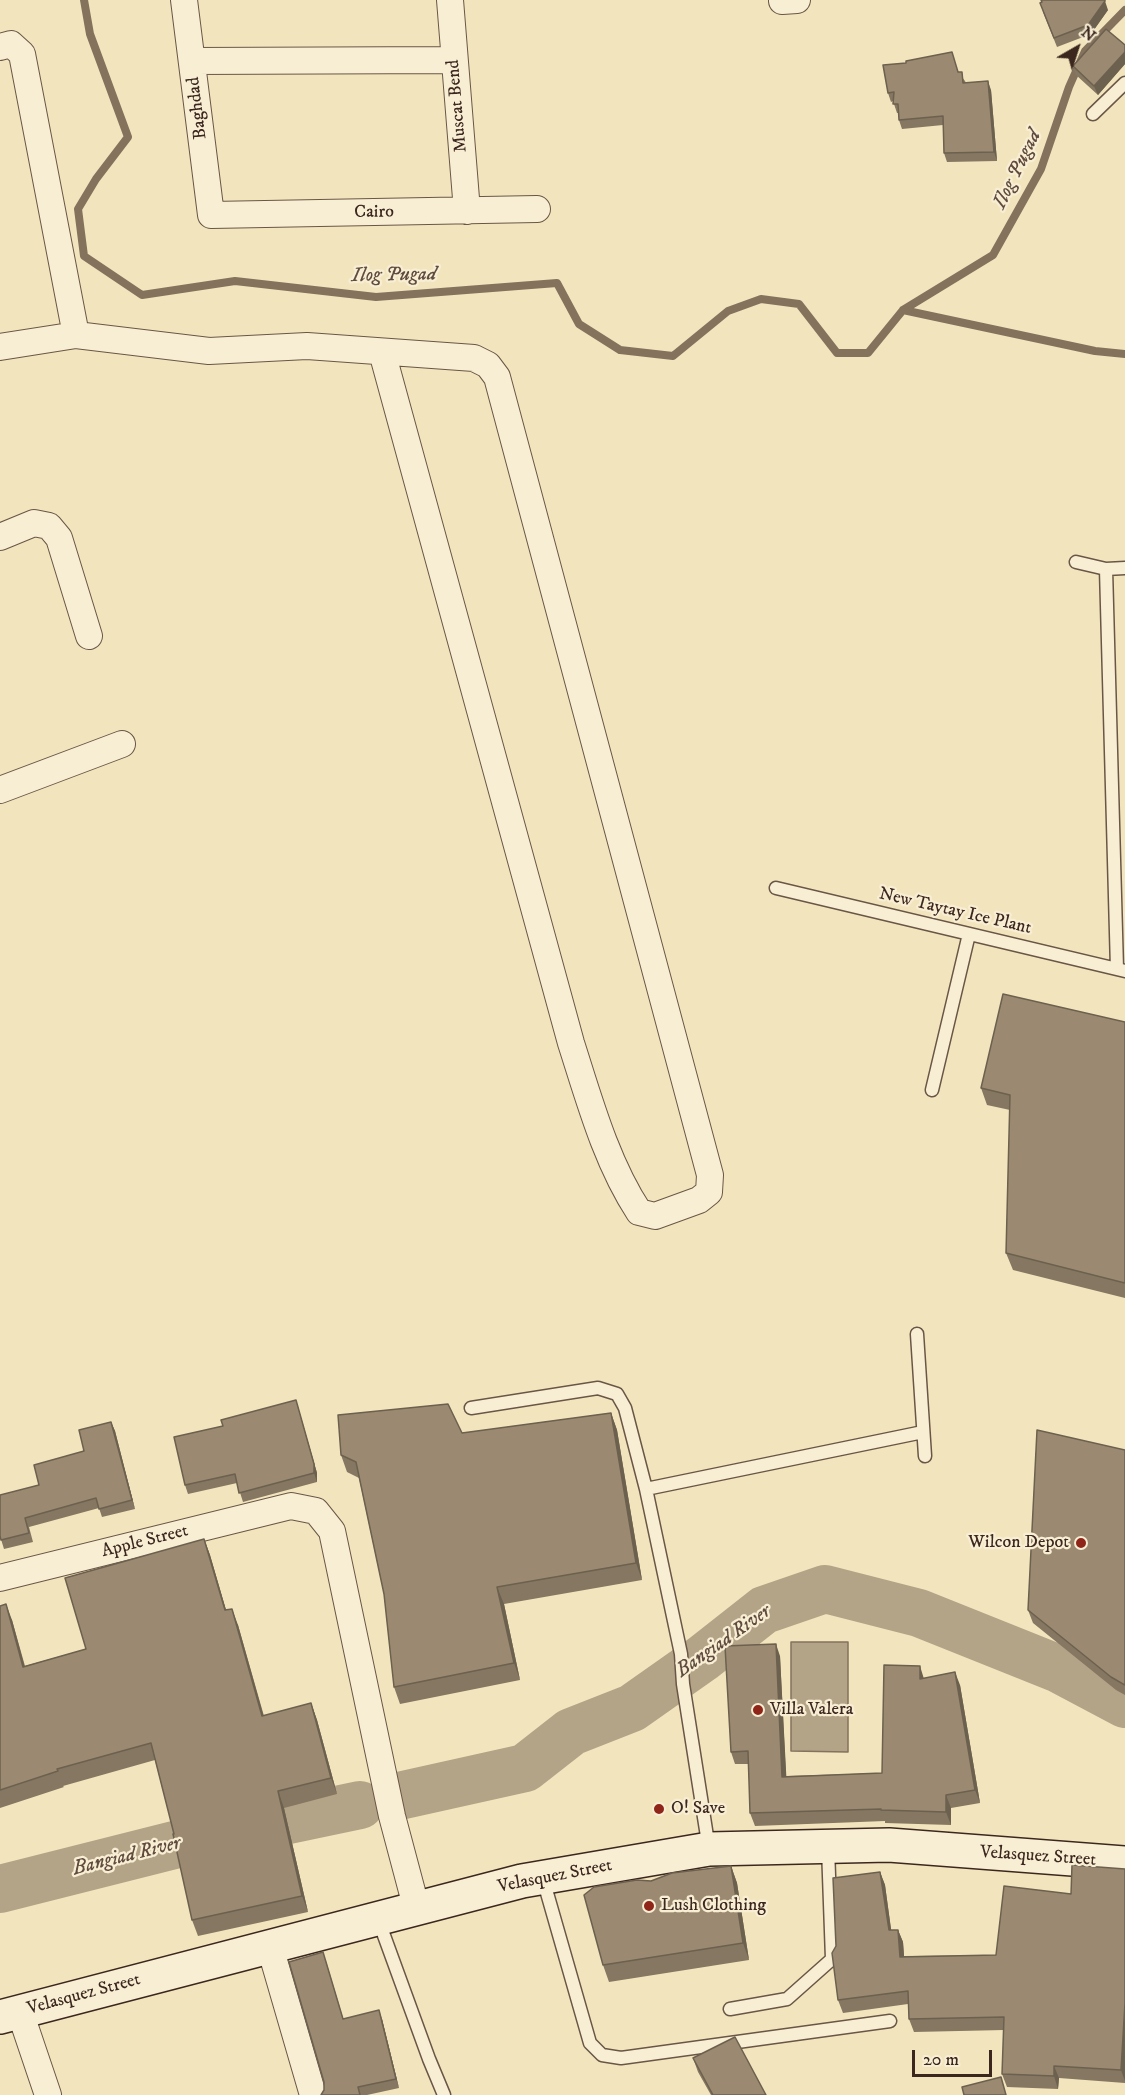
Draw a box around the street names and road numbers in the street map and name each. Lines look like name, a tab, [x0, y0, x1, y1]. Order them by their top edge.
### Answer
street label: Muscat Bend	[443, 59, 473, 153]
street label: Baghdad	[183, 76, 213, 140]
street label: Cairo	[354, 202, 394, 224]
street label: New Taytay Ice Plant	[877, 884, 1033, 940]
street label: Apple Street	[99, 1521, 191, 1563]
street label: Velasquez Street	[979, 1842, 1097, 1872]
street label: Velasquez Street	[496, 1855, 614, 1899]
street label: Velasquez Street	[25, 1970, 143, 2020]

